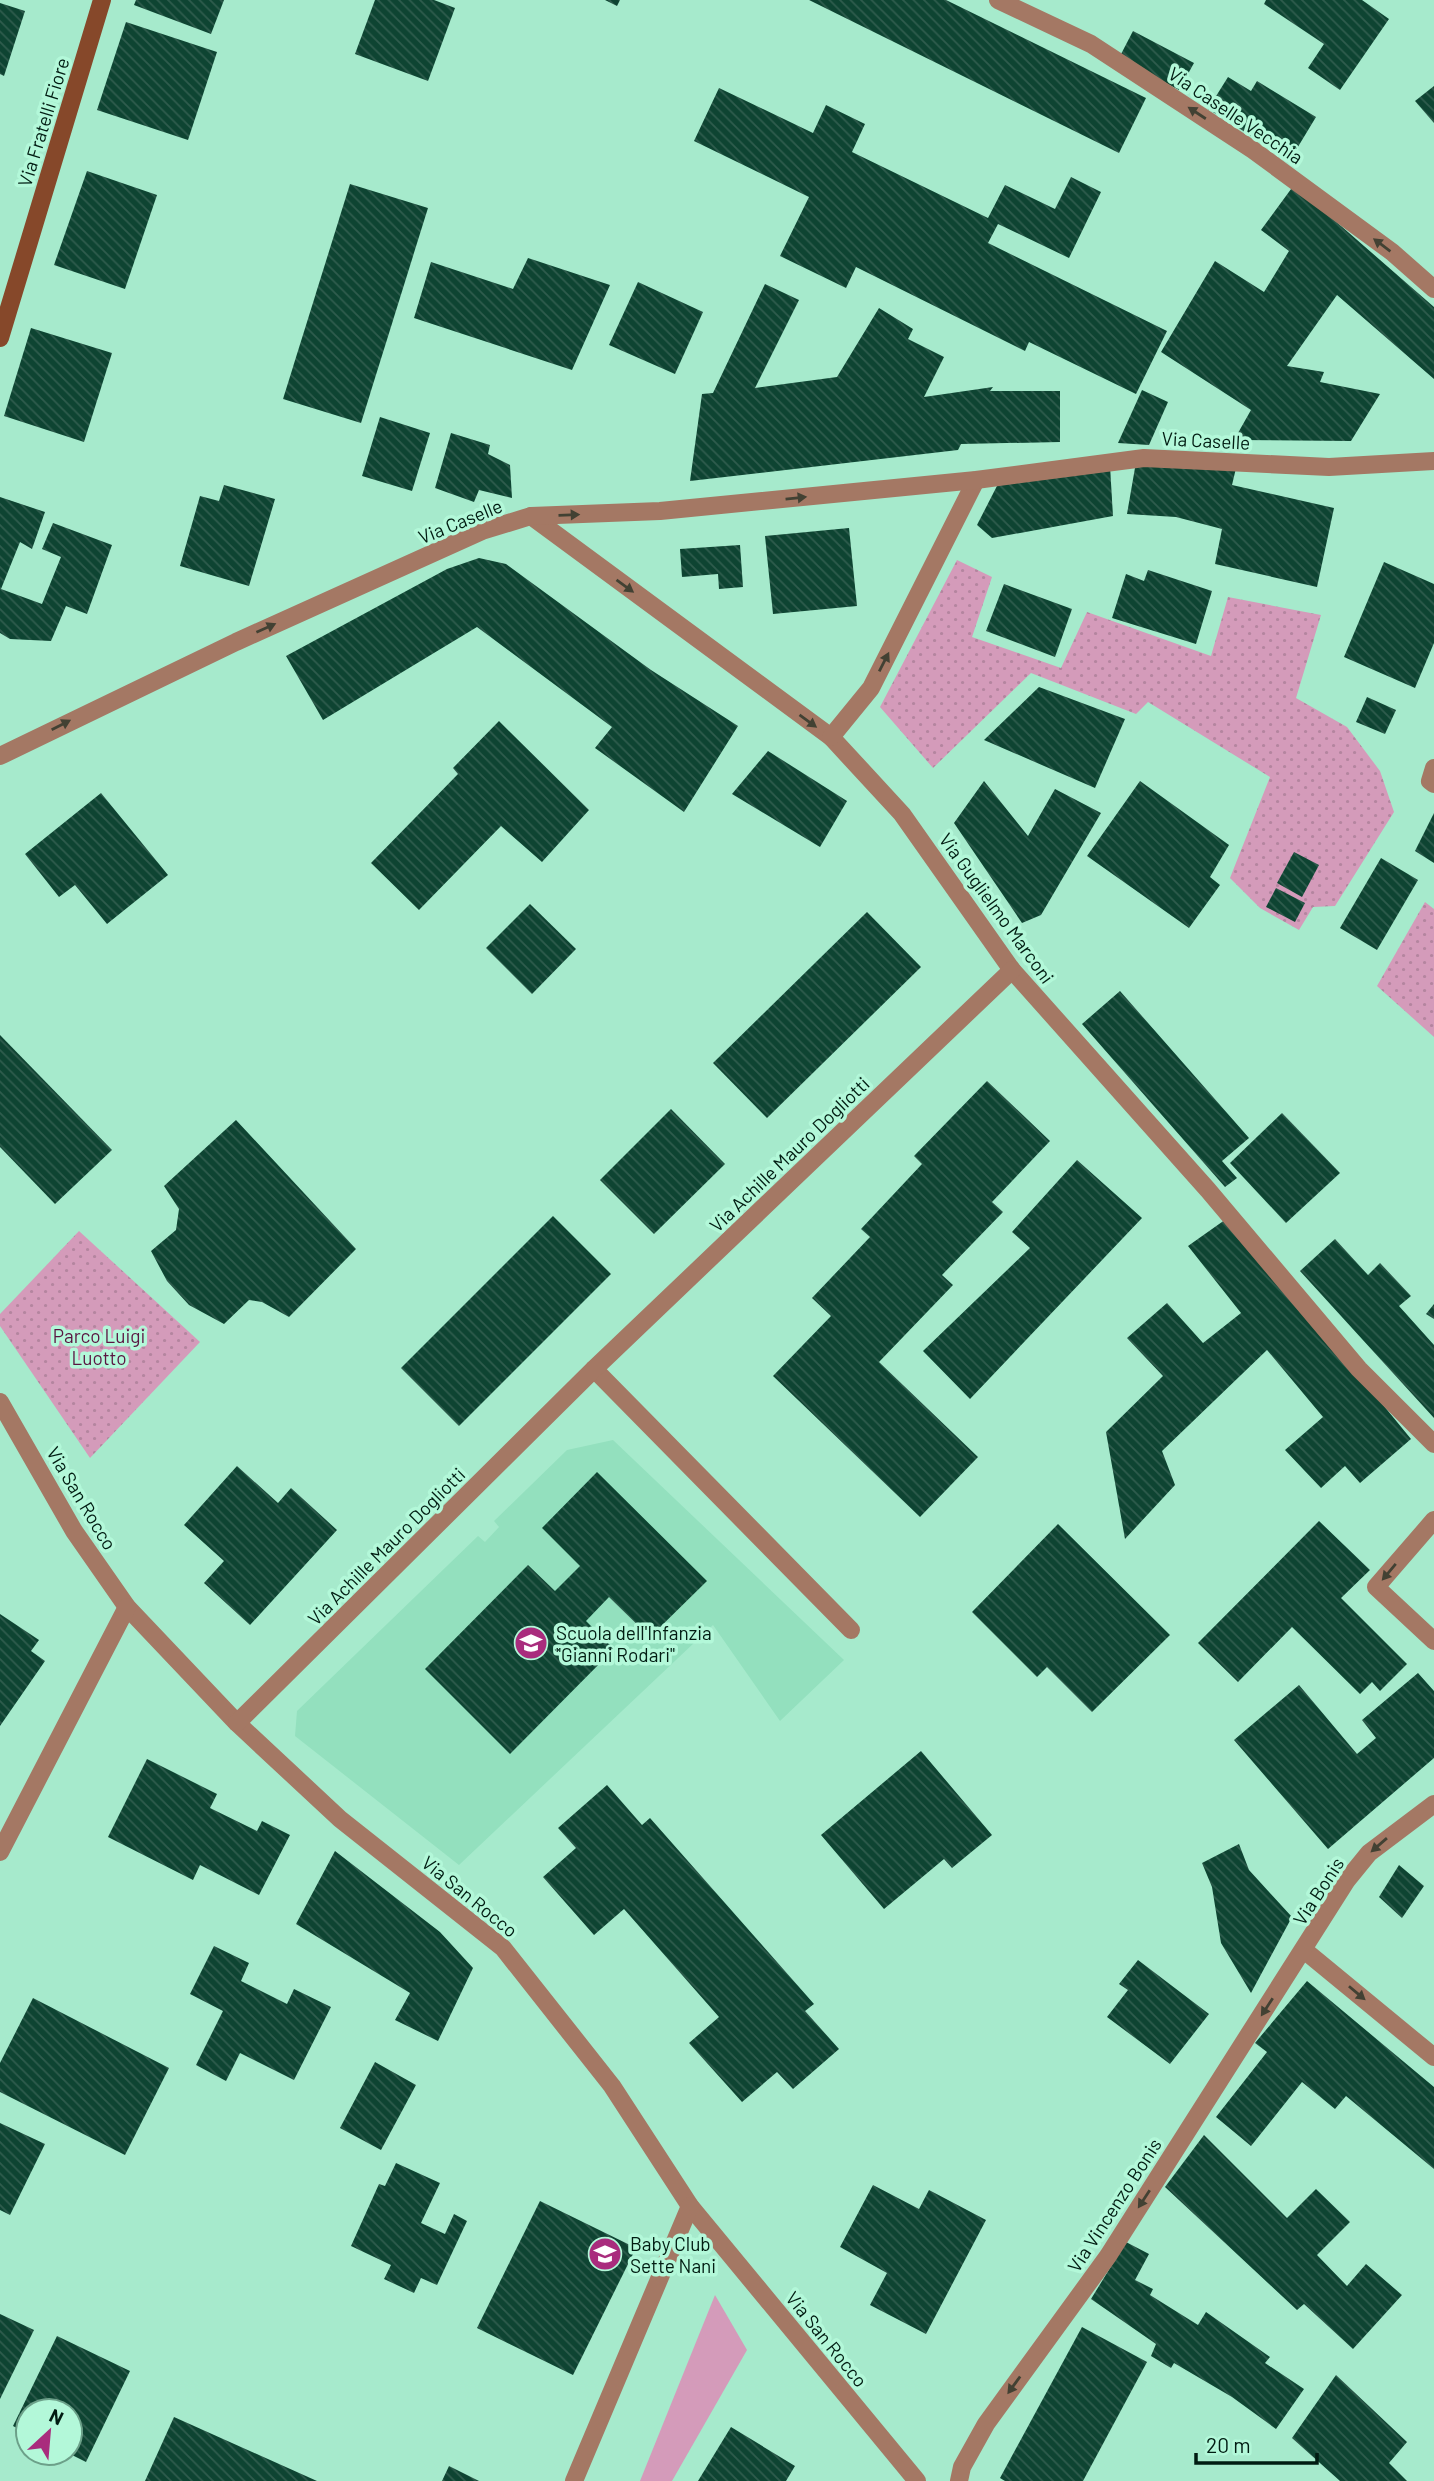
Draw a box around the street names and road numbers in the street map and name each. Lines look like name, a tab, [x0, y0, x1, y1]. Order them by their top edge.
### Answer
street label: Via Fratelli Fiore	[12, 55, 74, 189]
street label: Via Caselle Vecchia	[1164, 61, 1308, 169]
street label: Via Caselle	[1161, 426, 1251, 454]
street label: Via Caselle	[415, 494, 505, 548]
street label: Via Guglielmo Marconi	[935, 828, 1059, 988]
street label: Via Achille Mauro Dogliotti	[704, 1072, 874, 1236]
street label: Via San Rocco	[42, 1442, 122, 1554]
street label: Via Achille Mauro Dogliotti	[302, 1462, 470, 1630]
street label: Via San Rocco	[418, 1850, 522, 1942]
street label: Via Bonis	[1288, 1853, 1348, 1929]
street label: Via Vincenzo Bonis	[1062, 2134, 1166, 2276]
street label: Via San Rocco	[781, 2287, 873, 2391]

